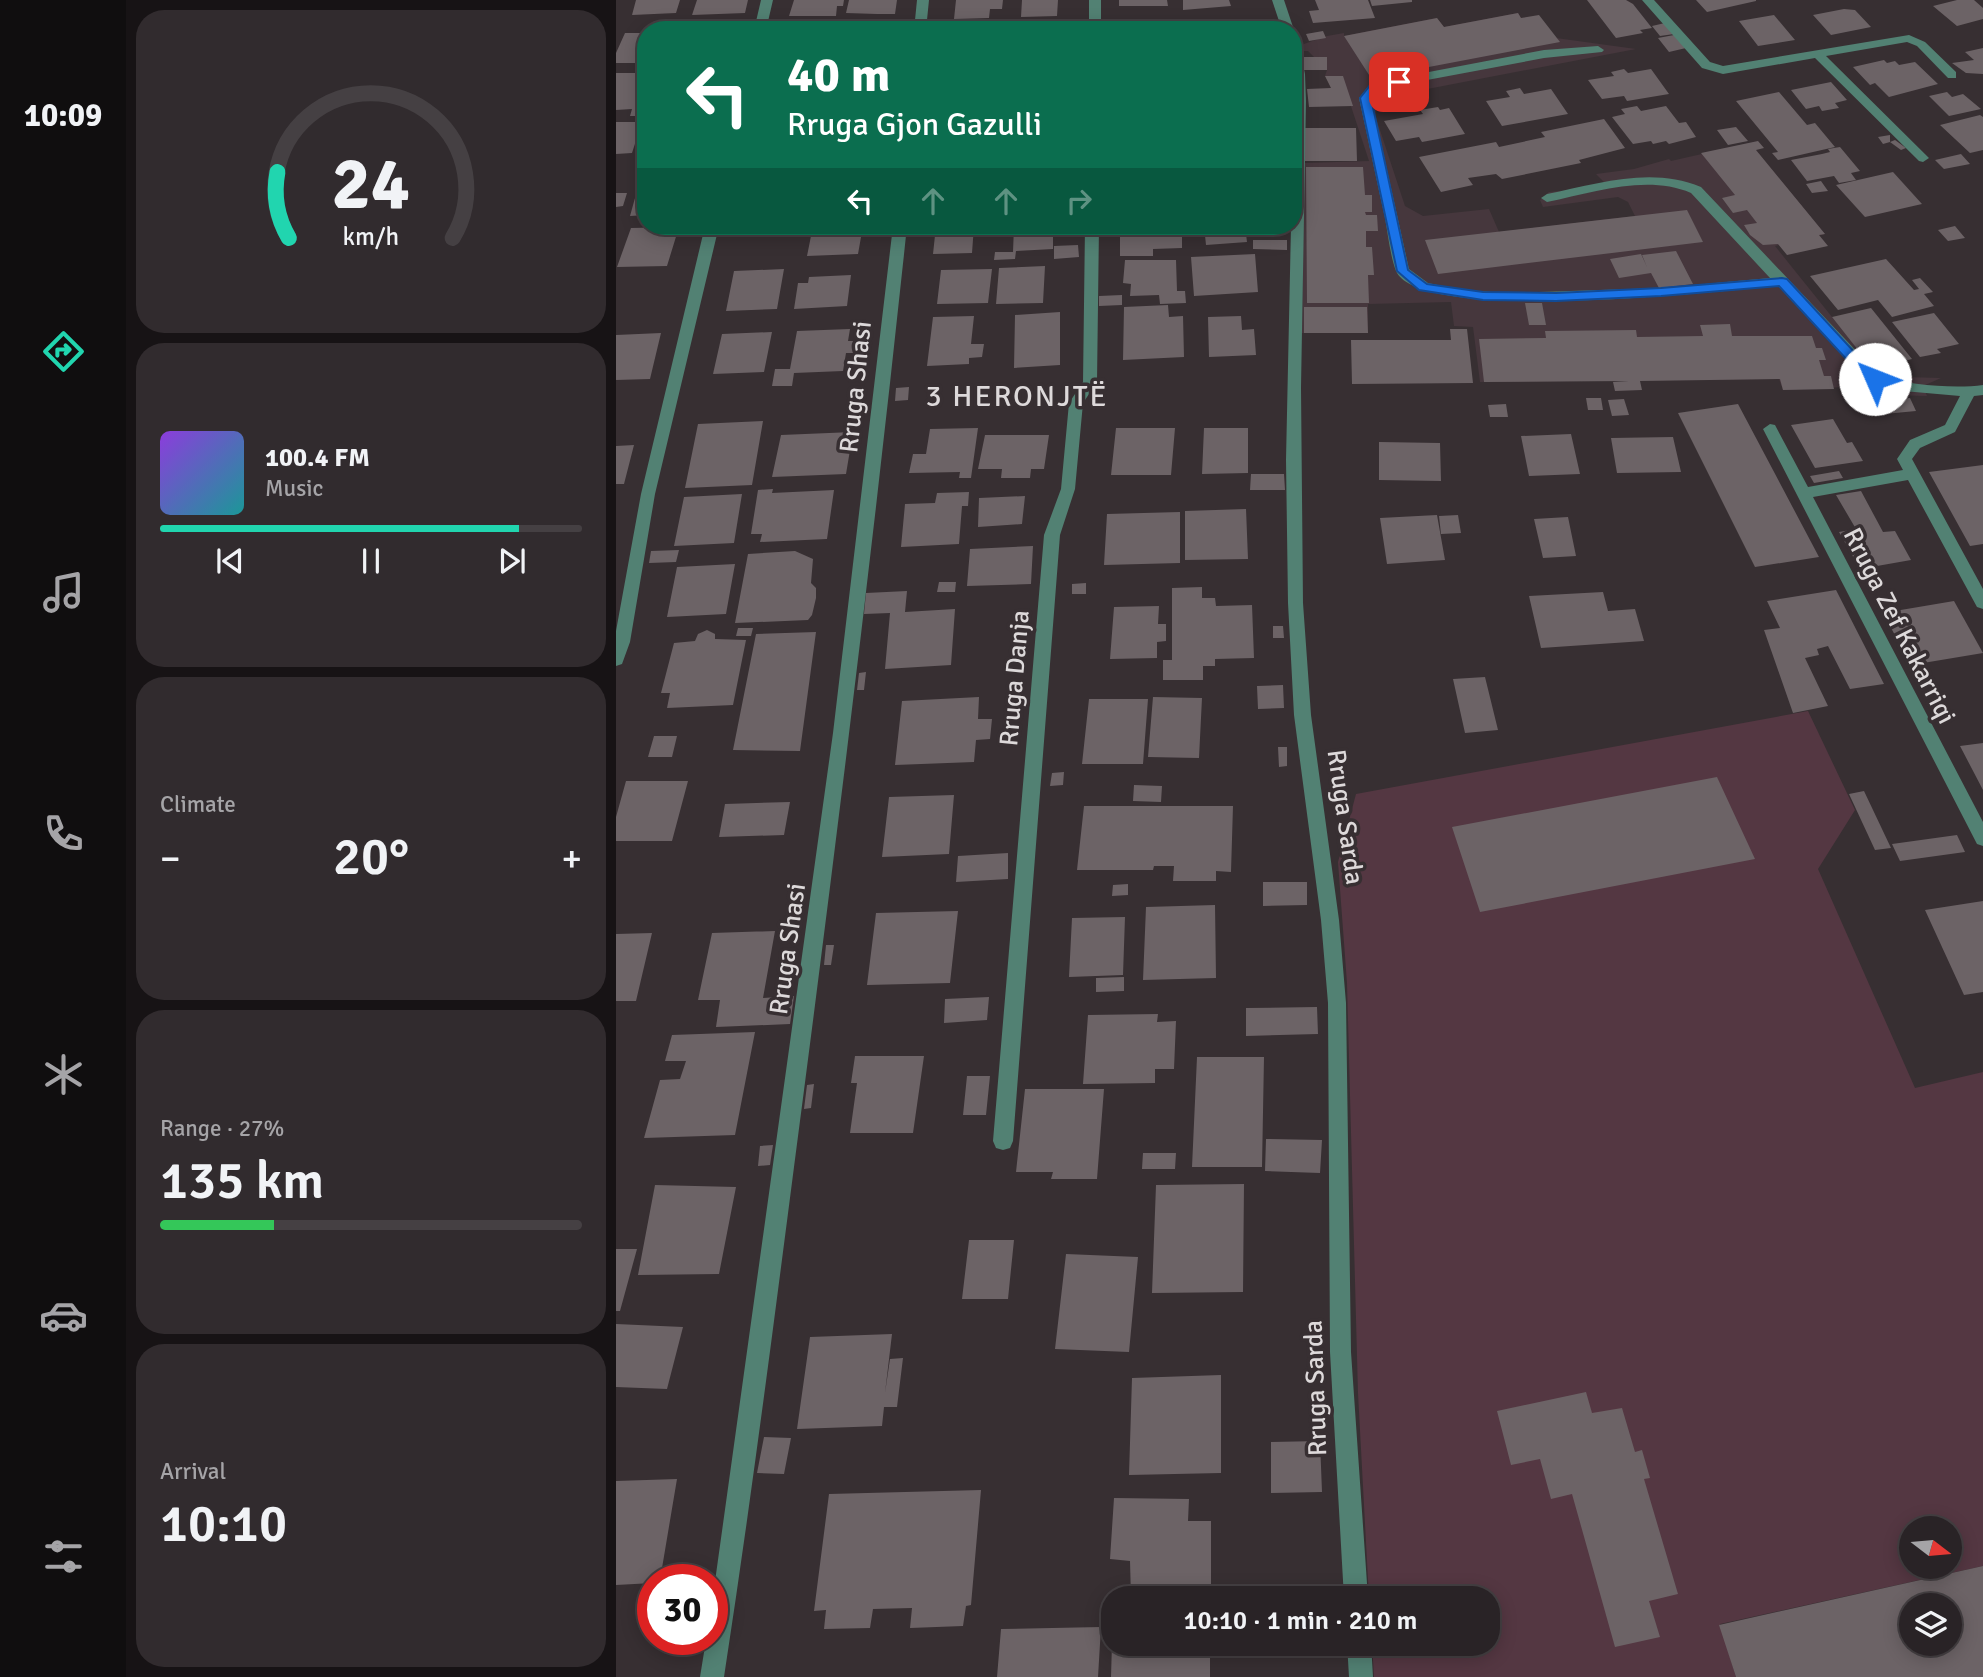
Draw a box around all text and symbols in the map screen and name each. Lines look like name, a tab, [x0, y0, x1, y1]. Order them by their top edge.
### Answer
text: 40 m	[787, 45, 890, 105]
icon: left	[672, 49, 763, 140]
pin	[1369, 52, 1429, 112]
icon: arrive	[1380, 63, 1418, 101]
text: 10:09	[24, 96, 102, 135]
text: Rruga Gjon Gazulli	[787, 105, 1042, 144]
text: 24	[332, 140, 410, 229]
icon: left	[841, 182, 879, 220]
icon: ahead	[914, 182, 952, 220]
icon: ahead	[987, 182, 1025, 220]
icon: right	[1060, 182, 1098, 220]
text: km/h	[343, 221, 399, 252]
street label: Rruga Shasi	[833, 320, 879, 454]
icon: directions	[39, 327, 88, 376]
position arrow	[1838, 342, 1912, 416]
district label: 3 HERONJTË	[926, 378, 1108, 415]
text: 100.4 FM	[265, 442, 370, 474]
text: Music	[265, 474, 323, 503]
street label: Rruga Zef Kakarriqi	[1836, 523, 1962, 729]
icon: previous	[211, 542, 249, 580]
icon: pause	[352, 542, 390, 580]
icon: next	[493, 542, 531, 580]
icon: music	[39, 568, 88, 617]
street label: Rruga Danja	[993, 609, 1037, 747]
street label: Rruga Sarda	[1320, 747, 1370, 887]
text: Climate	[160, 790, 236, 819]
icon: phone	[39, 809, 88, 858]
text: 20°	[333, 825, 409, 889]
text: −	[160, 835, 181, 882]
text: +	[561, 835, 582, 882]
street label: Rruga Shasi	[763, 881, 813, 1017]
icon: climate	[39, 1050, 88, 1099]
text: Range · 27%	[160, 1114, 284, 1143]
text: 135 km	[160, 1149, 324, 1213]
icon: car	[39, 1291, 88, 1340]
street label: Rruga Sarda	[1298, 1320, 1334, 1456]
text: Arrival	[160, 1457, 226, 1486]
text: 10:10	[160, 1492, 287, 1556]
north arrow	[1899, 1516, 1962, 1578]
map controls	[1899, 1516, 1962, 1656]
icon: filters	[39, 1532, 88, 1581]
speed limit sign: 30	[637, 1564, 728, 1655]
button: layers	[1899, 1593, 1962, 1656]
text: 10:10 · 1 min · 210 m	[1184, 1605, 1417, 1637]

